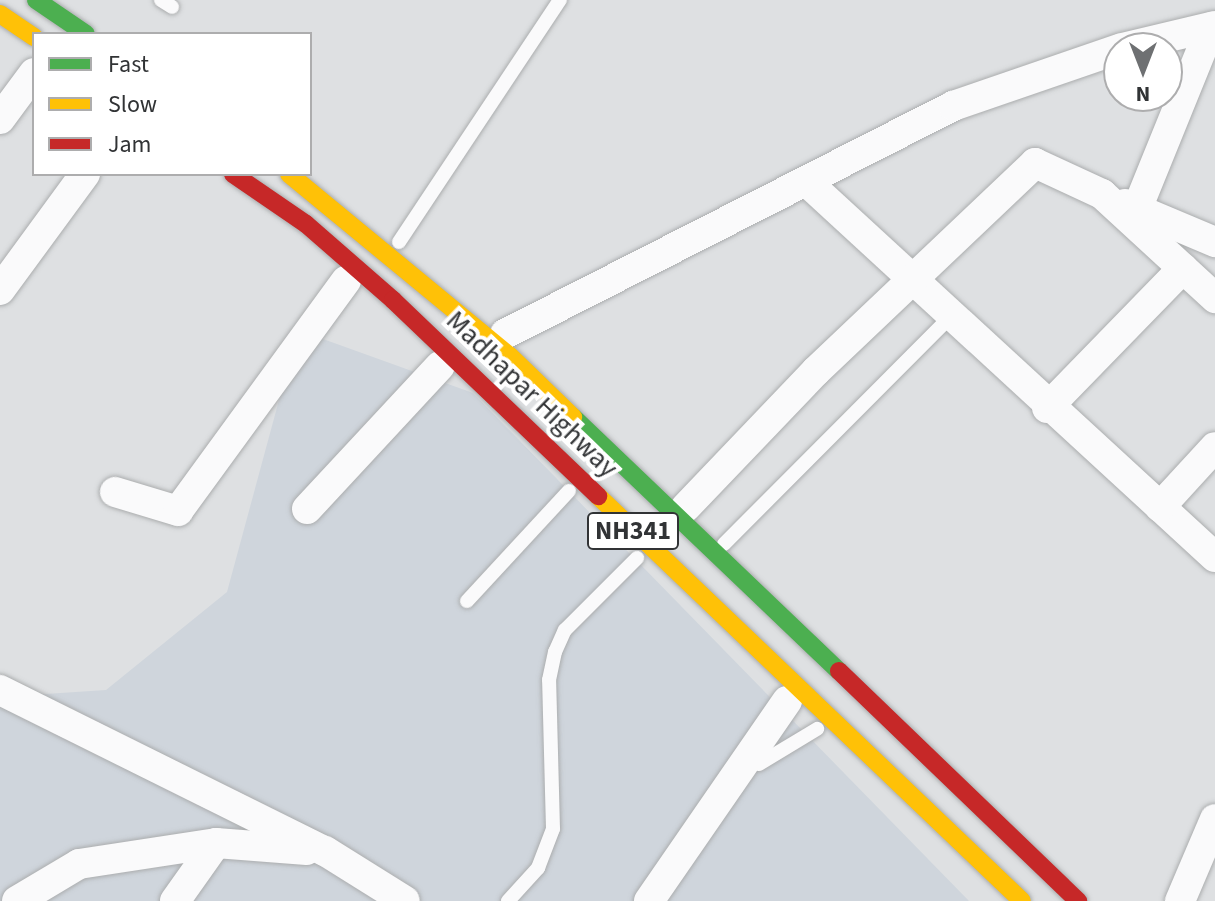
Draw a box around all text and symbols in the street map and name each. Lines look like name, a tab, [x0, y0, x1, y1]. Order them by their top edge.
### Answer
legend	[32, 32, 312, 176]
north arrow	[1103, 32, 1183, 112]
text: Fast	[108, 47, 149, 82]
text: N	[1136, 78, 1150, 110]
text: Slow	[108, 87, 157, 122]
text: Jam	[108, 127, 152, 162]
street label: Madhapar Highway	[439, 304, 625, 484]
road number: NH341	[587, 509, 679, 553]

